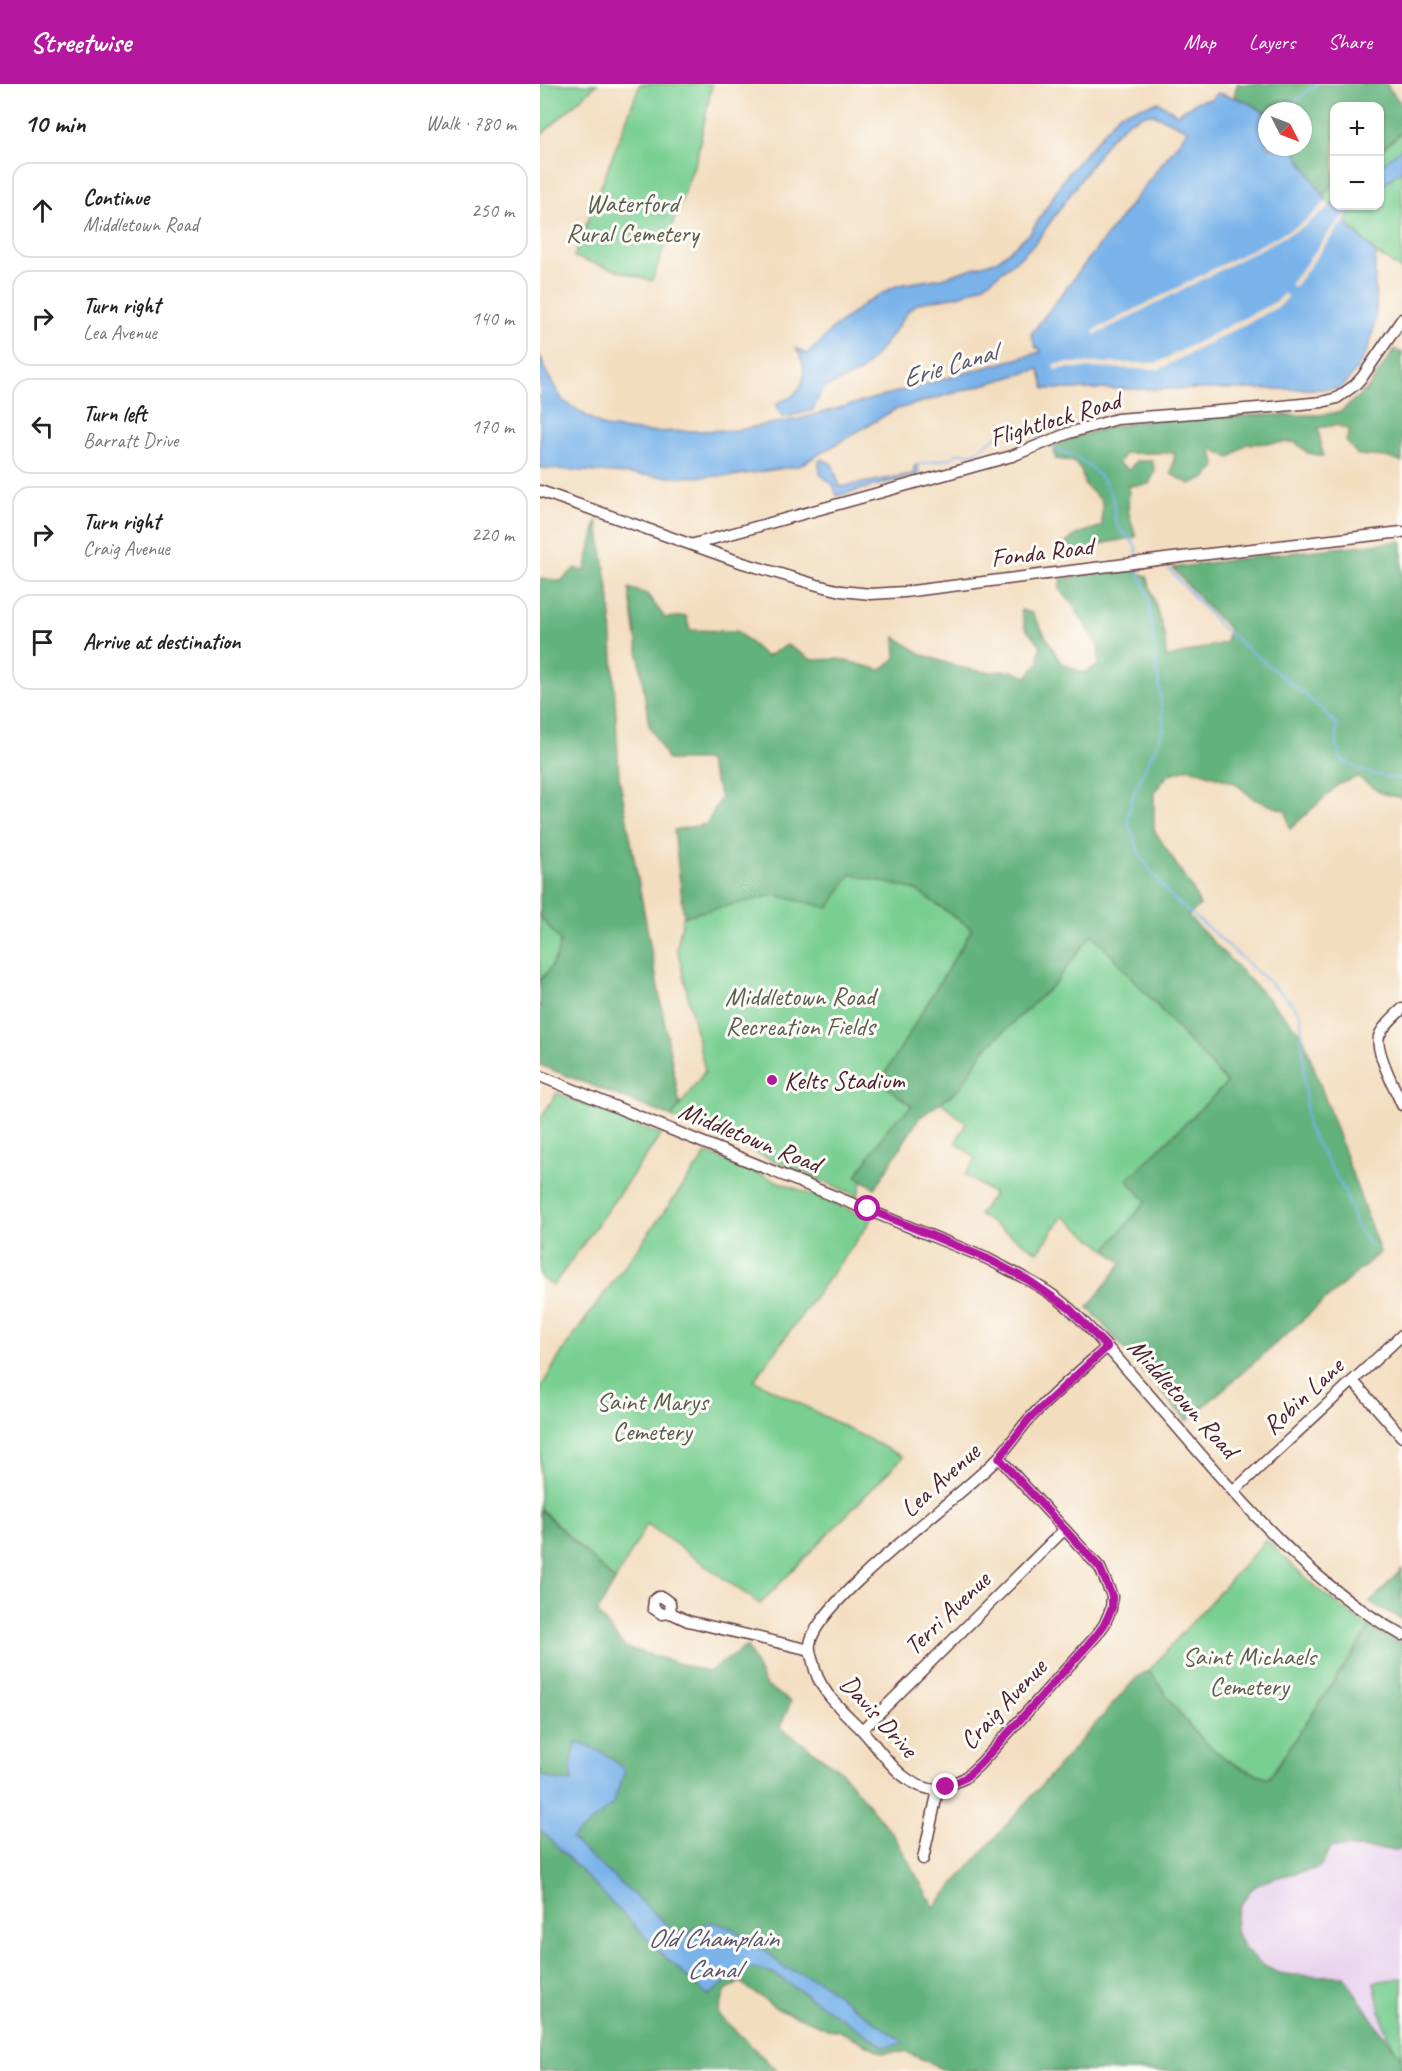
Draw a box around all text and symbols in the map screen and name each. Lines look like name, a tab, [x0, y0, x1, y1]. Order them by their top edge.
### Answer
text: Streetwise	[30, 25, 131, 60]
text: Map	[1183, 29, 1216, 55]
text: Layers	[1249, 29, 1295, 55]
text: Share	[1328, 29, 1372, 55]
north arrow	[1258, 102, 1312, 156]
map controls	[1330, 102, 1384, 210]
button: +	[1330, 102, 1384, 156]
text: 10 min	[24, 107, 86, 140]
text: Walk · 780 m	[426, 111, 516, 136]
button: −	[1330, 156, 1384, 210]
text: Continue	[83, 184, 149, 212]
park label: Waterford Rural Cemetery	[566, 187, 700, 250]
icon: ahead	[26, 194, 59, 227]
text: 250 m	[471, 198, 514, 223]
text: Middletown Road	[83, 212, 198, 237]
text: Turn right	[83, 292, 160, 320]
icon: right	[26, 302, 59, 335]
text: 140 m	[471, 306, 514, 331]
text: Lea Avenue	[83, 320, 157, 345]
water label: Erie Canal	[898, 332, 1008, 395]
street label: Flightlock Road	[986, 382, 1128, 454]
text: Turn left	[83, 400, 147, 428]
icon: left	[26, 410, 59, 443]
text: 170 m	[471, 414, 514, 439]
text: Barratt Drive	[83, 428, 178, 453]
text: Turn right	[83, 508, 160, 536]
icon: right	[26, 518, 59, 551]
text: 220 m	[471, 522, 514, 547]
street label: Fonda Road	[989, 529, 1099, 575]
text: Craig Avenue	[83, 536, 170, 561]
icon: arrive	[26, 626, 59, 659]
text: Arrive at destination	[83, 628, 240, 656]
park label: Middletown Road Recreation Fields	[725, 980, 879, 1043]
place label: Kelts Stadium	[784, 1064, 906, 1097]
marker: Kelts Stadium	[765, 1073, 779, 1087]
street label: Middletown Road	[674, 1094, 829, 1182]
route start	[854, 1195, 880, 1221]
street label: Middletown Road	[1121, 1331, 1248, 1468]
street label: Robin Lane	[1256, 1348, 1352, 1442]
park label: Saint Marys Cemetery	[596, 1385, 710, 1448]
street label: Lea Avenue	[893, 1435, 988, 1524]
street label: Terri Avenue	[897, 1563, 998, 1662]
park label: Saint Michaels Cemetery	[1182, 1640, 1318, 1703]
street label: Craig Avenue	[952, 1650, 1055, 1757]
street label: Davis Drive	[833, 1668, 927, 1766]
route end	[932, 1773, 958, 1799]
water label: Old Champlain Canal	[648, 1921, 780, 1986]

